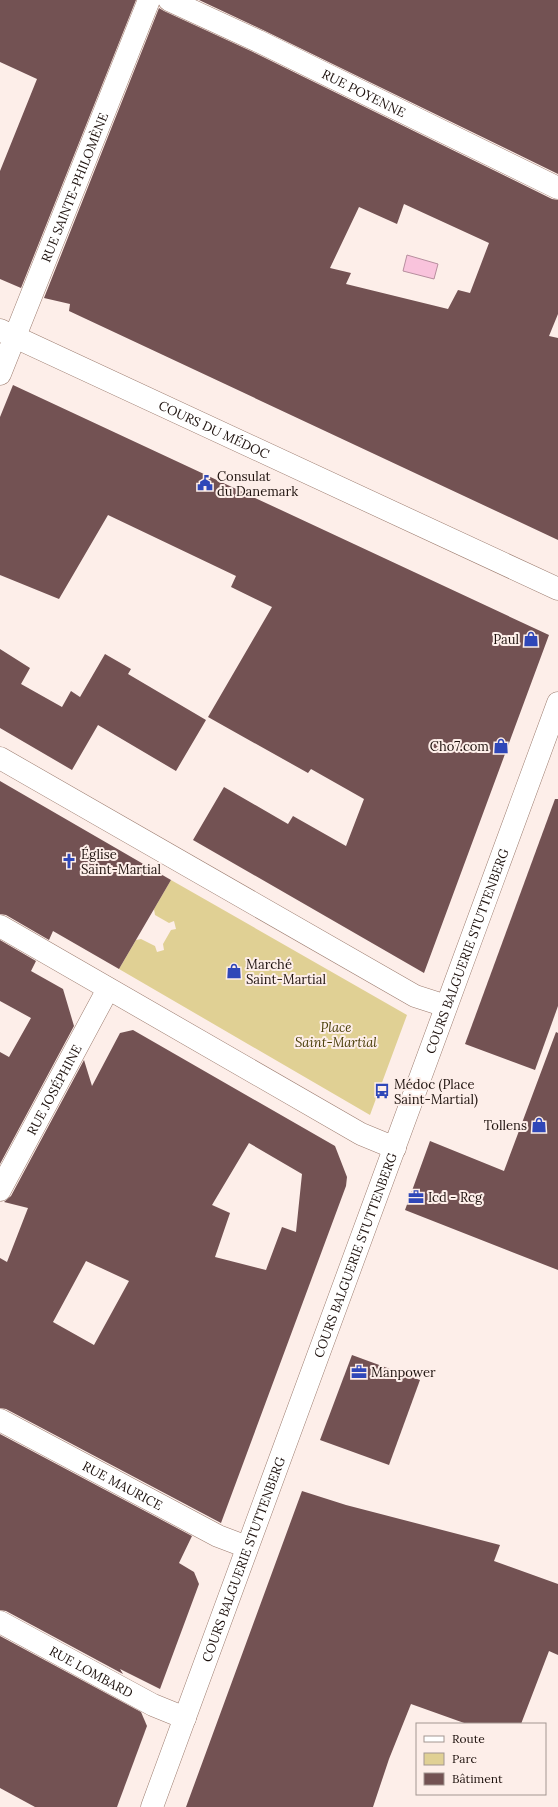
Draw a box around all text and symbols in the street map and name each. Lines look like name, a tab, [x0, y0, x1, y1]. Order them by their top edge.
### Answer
street label: RUE POYENNE	[319, 66, 409, 121]
street label: RUE SAINTE-PHILOMÈNE	[37, 110, 112, 265]
street label: COURS DU MÉDOC	[156, 397, 272, 463]
place label: Consulat du Danemark	[217, 468, 298, 500]
public building icon: Consulat du Danemark	[196, 474, 214, 492]
shop icon: Paul	[522, 630, 540, 648]
place label: Paul	[493, 631, 519, 648]
shop icon: Cho7.com	[492, 737, 510, 755]
place label: Cho7.com	[430, 738, 489, 755]
place label: Église Saint-Martial	[81, 846, 161, 878]
street label: COURS BALGUERIE STUTTENBERG	[422, 846, 513, 1056]
church icon: Église Saint-Martial	[60, 852, 78, 870]
place label: Marché Saint-Martial	[246, 956, 326, 988]
shop icon: Marché Saint-Martial	[225, 962, 243, 980]
park label: Place Saint-Martial	[295, 1019, 377, 1051]
street label: RUE JOSÉPHINE	[23, 1042, 86, 1138]
place label: Médoc (Place Saint-Martial)	[394, 1076, 478, 1108]
bus stop icon: Médoc (Place Saint-Martial)	[373, 1082, 391, 1100]
shop icon: Tollens	[530, 1116, 548, 1134]
place label: Tollens	[484, 1117, 527, 1134]
street label: COURS BALGUERIE STUTTENBERG	[310, 1150, 401, 1360]
office icon: Icd - Rcg	[407, 1188, 425, 1206]
place label: Icd - Rcg	[428, 1189, 483, 1206]
office icon: Manpower	[350, 1363, 368, 1381]
place label: Manpower	[371, 1364, 436, 1381]
street label: COURS BALGUERIE STUTTENBERG	[198, 1454, 289, 1664]
street label: RUE MAURICE	[79, 1457, 166, 1514]
street label: RUE LOMBARD	[46, 1642, 136, 1702]
legend	[416, 1723, 546, 1795]
text: Route	[452, 1731, 485, 1746]
text: Parc	[452, 1751, 477, 1766]
text: Bâtiment	[452, 1771, 503, 1786]

